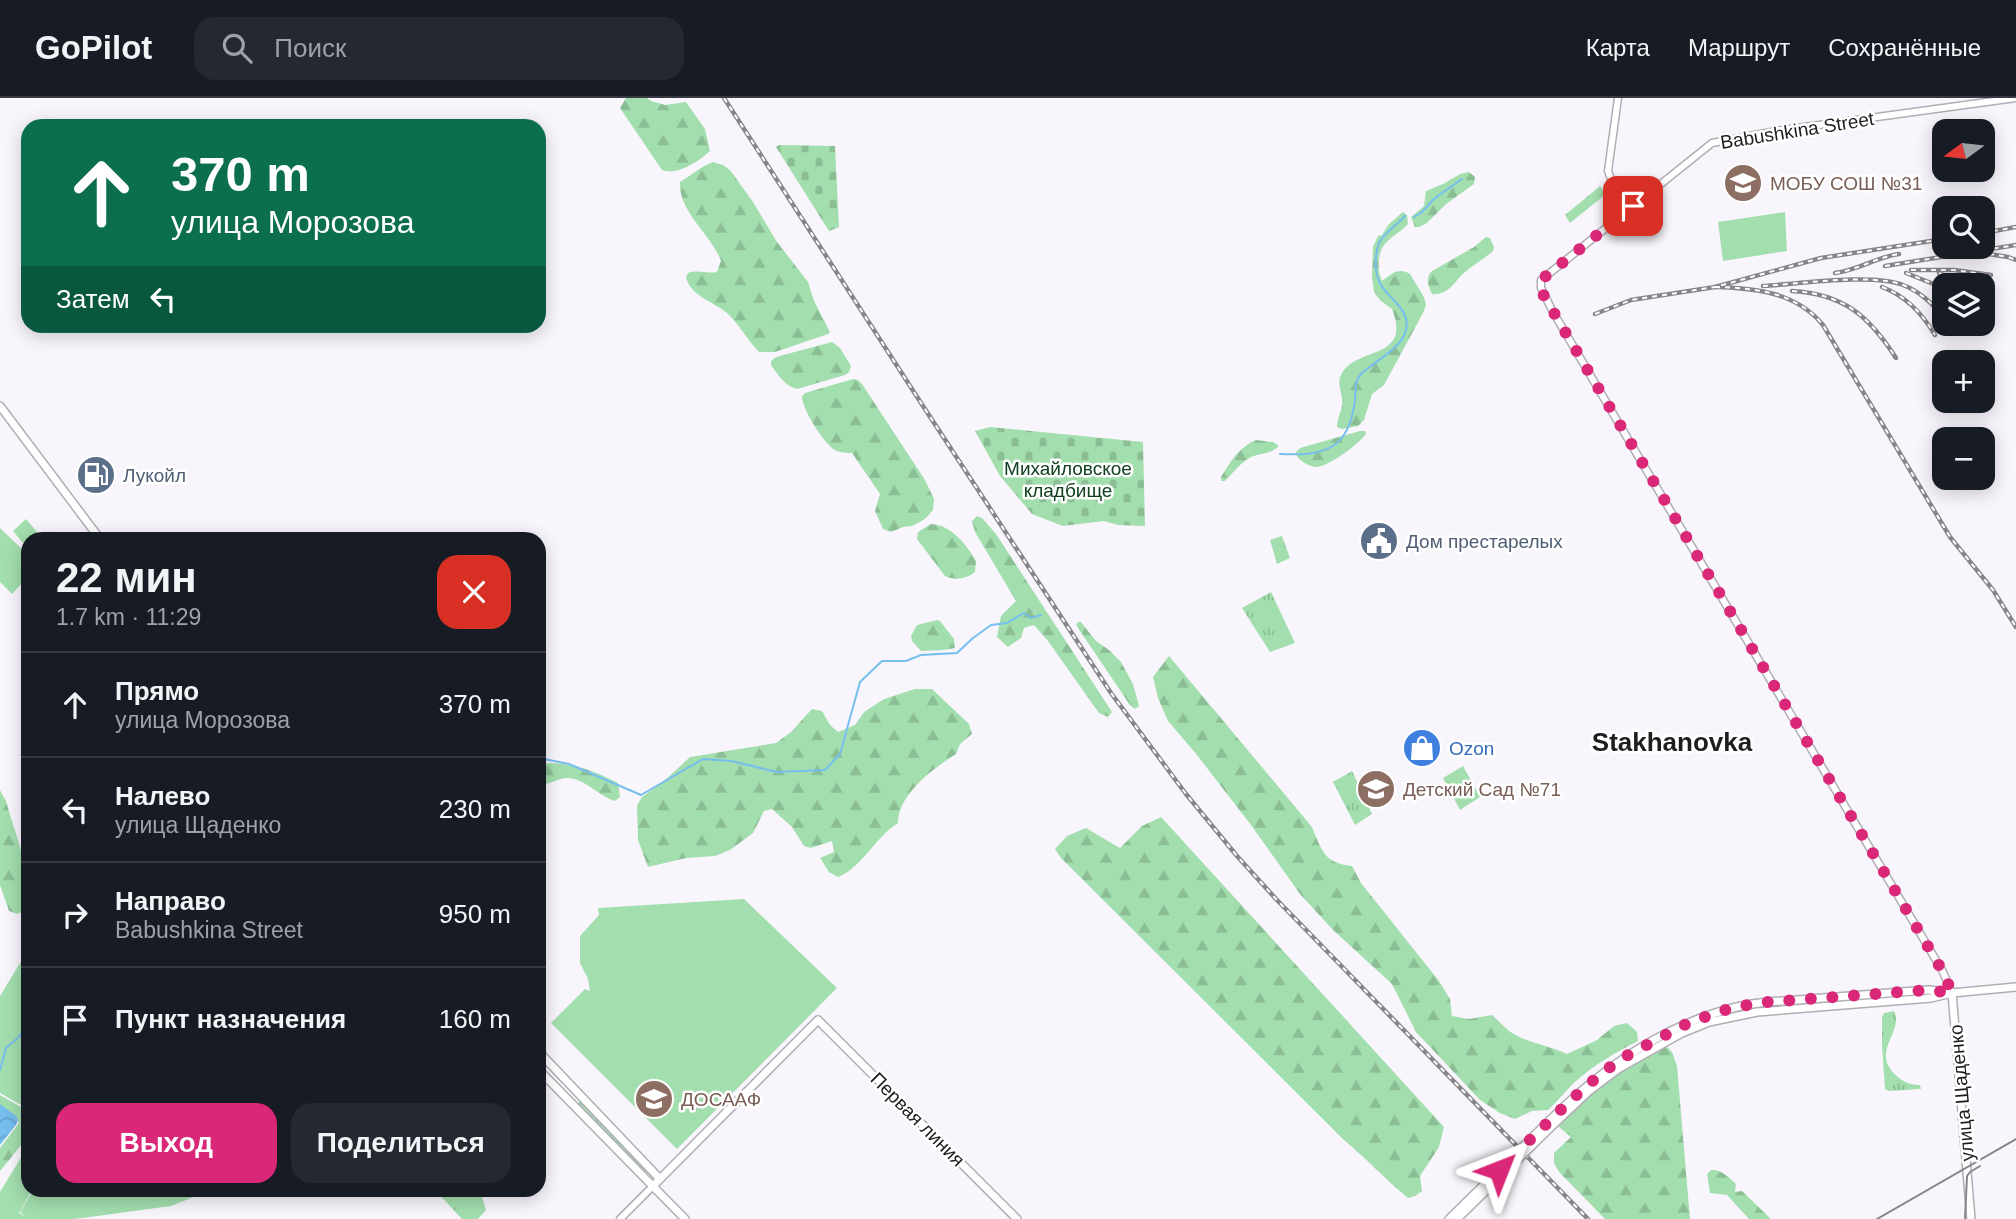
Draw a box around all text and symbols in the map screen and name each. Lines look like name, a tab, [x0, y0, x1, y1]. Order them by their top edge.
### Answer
search box	[194, 17, 684, 80]
text: GoPilot	[35, 29, 152, 66]
icon: search	[218, 29, 256, 67]
text: Поиск	[274, 33, 346, 63]
text: Карта	[1586, 34, 1650, 61]
text: Маршрут	[1688, 34, 1790, 61]
text: Сохранённые	[1828, 34, 1981, 61]
street label: Babushkina Street	[1719, 108, 1876, 153]
north arrow	[1932, 119, 1995, 182]
map controls	[1932, 119, 1995, 490]
icon: ahead	[56, 147, 147, 238]
text: 370 m	[171, 147, 310, 201]
school or university icon: МОБУ СОШ №31	[1722, 162, 1764, 204]
place label: МОБУ СОШ №31	[1770, 173, 1922, 194]
pin	[1603, 176, 1663, 236]
icon: arrive	[1614, 187, 1652, 225]
button: search	[1932, 196, 1995, 259]
text: улица Морозова	[171, 204, 414, 240]
button: layers	[1932, 273, 1995, 336]
icon: left	[144, 280, 182, 318]
text: Затем	[56, 284, 130, 314]
button: +	[1932, 350, 1995, 413]
button: −	[1932, 427, 1995, 490]
fuel station icon: Лукойл	[75, 454, 117, 496]
park label: Михайловское кладбище	[1004, 458, 1132, 501]
place label: Лукойл	[123, 465, 186, 486]
public building icon: Дом престарелых	[1358, 520, 1400, 562]
place label: Дом престарелых	[1406, 531, 1563, 552]
text: 22 мин	[56, 554, 197, 601]
button: close	[437, 555, 511, 629]
text: 1.7 km · 11:29	[56, 604, 201, 630]
text: Прямо	[115, 676, 199, 706]
icon: ahead	[56, 686, 94, 724]
text: 370 m	[439, 689, 511, 719]
text: улица Морозова	[115, 707, 290, 733]
shop icon: Ozon	[1401, 727, 1443, 769]
district label: Stakhanovka	[1592, 727, 1753, 757]
place label: Ozon	[1449, 738, 1494, 759]
school or university icon: Детский Сад №71	[1355, 768, 1397, 810]
place label: Детский Сад №71	[1403, 779, 1561, 800]
text: Налево	[115, 781, 210, 811]
icon: left	[56, 791, 94, 829]
text: 230 m	[439, 794, 511, 824]
text: улица Щаденко	[115, 812, 281, 838]
text: Направо	[115, 886, 226, 916]
icon: right	[56, 896, 94, 934]
text: 950 m	[439, 899, 511, 929]
text: Babushkina Street	[115, 917, 303, 943]
icon: arrive	[56, 1001, 94, 1039]
text: Пункт назначения	[115, 1004, 346, 1034]
text: 160 m	[439, 1004, 511, 1034]
street label: улица Щаденко	[1945, 1024, 1978, 1162]
street label: Первая линия	[866, 1068, 969, 1171]
school or university icon: ДОСААФ	[633, 1078, 675, 1120]
place label: ДОСААФ	[681, 1089, 761, 1110]
button: Выход	[56, 1103, 277, 1183]
button: Поделиться	[291, 1103, 511, 1183]
position arrow	[1462, 1133, 1536, 1207]

